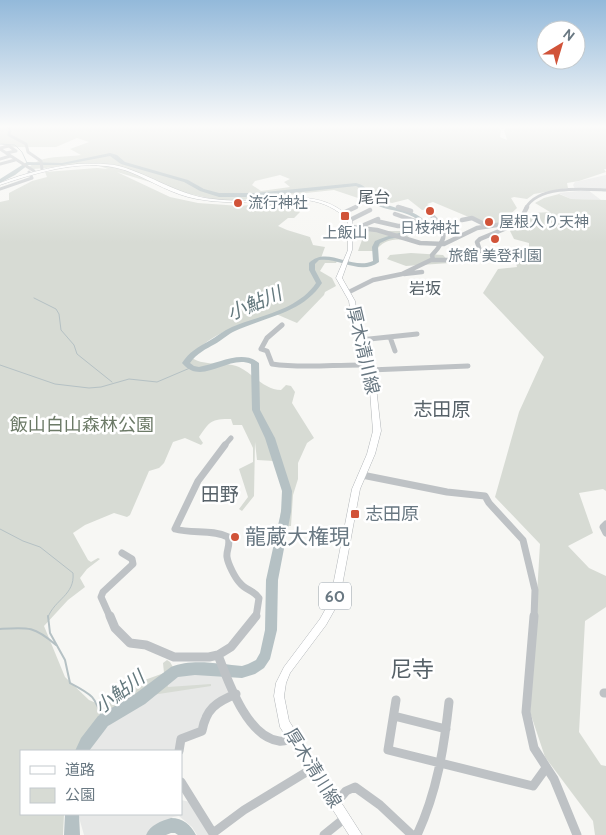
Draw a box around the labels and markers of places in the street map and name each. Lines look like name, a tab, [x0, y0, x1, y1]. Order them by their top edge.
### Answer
place label: 流行神社	[248, 194, 308, 212]
marker: 流行神社	[232, 197, 244, 209]
marker: 日枝神社	[424, 205, 436, 217]
marker: 上飯山	[339, 210, 351, 222]
place label: 屋根入り天神	[499, 213, 589, 231]
marker: 屋根入り天神	[483, 216, 495, 228]
place label: 日枝神社	[400, 219, 460, 237]
place label: 上飯山	[322, 224, 368, 242]
marker: 旅館 美登利園	[489, 233, 501, 245]
place label: 旅館 美登利園	[448, 247, 542, 265]
place label: 志田原	[365, 503, 419, 525]
marker: 志田原	[349, 508, 361, 520]
place label: 龍蔵大権現	[245, 524, 350, 549]
marker: 龍蔵大権現	[229, 531, 241, 543]

